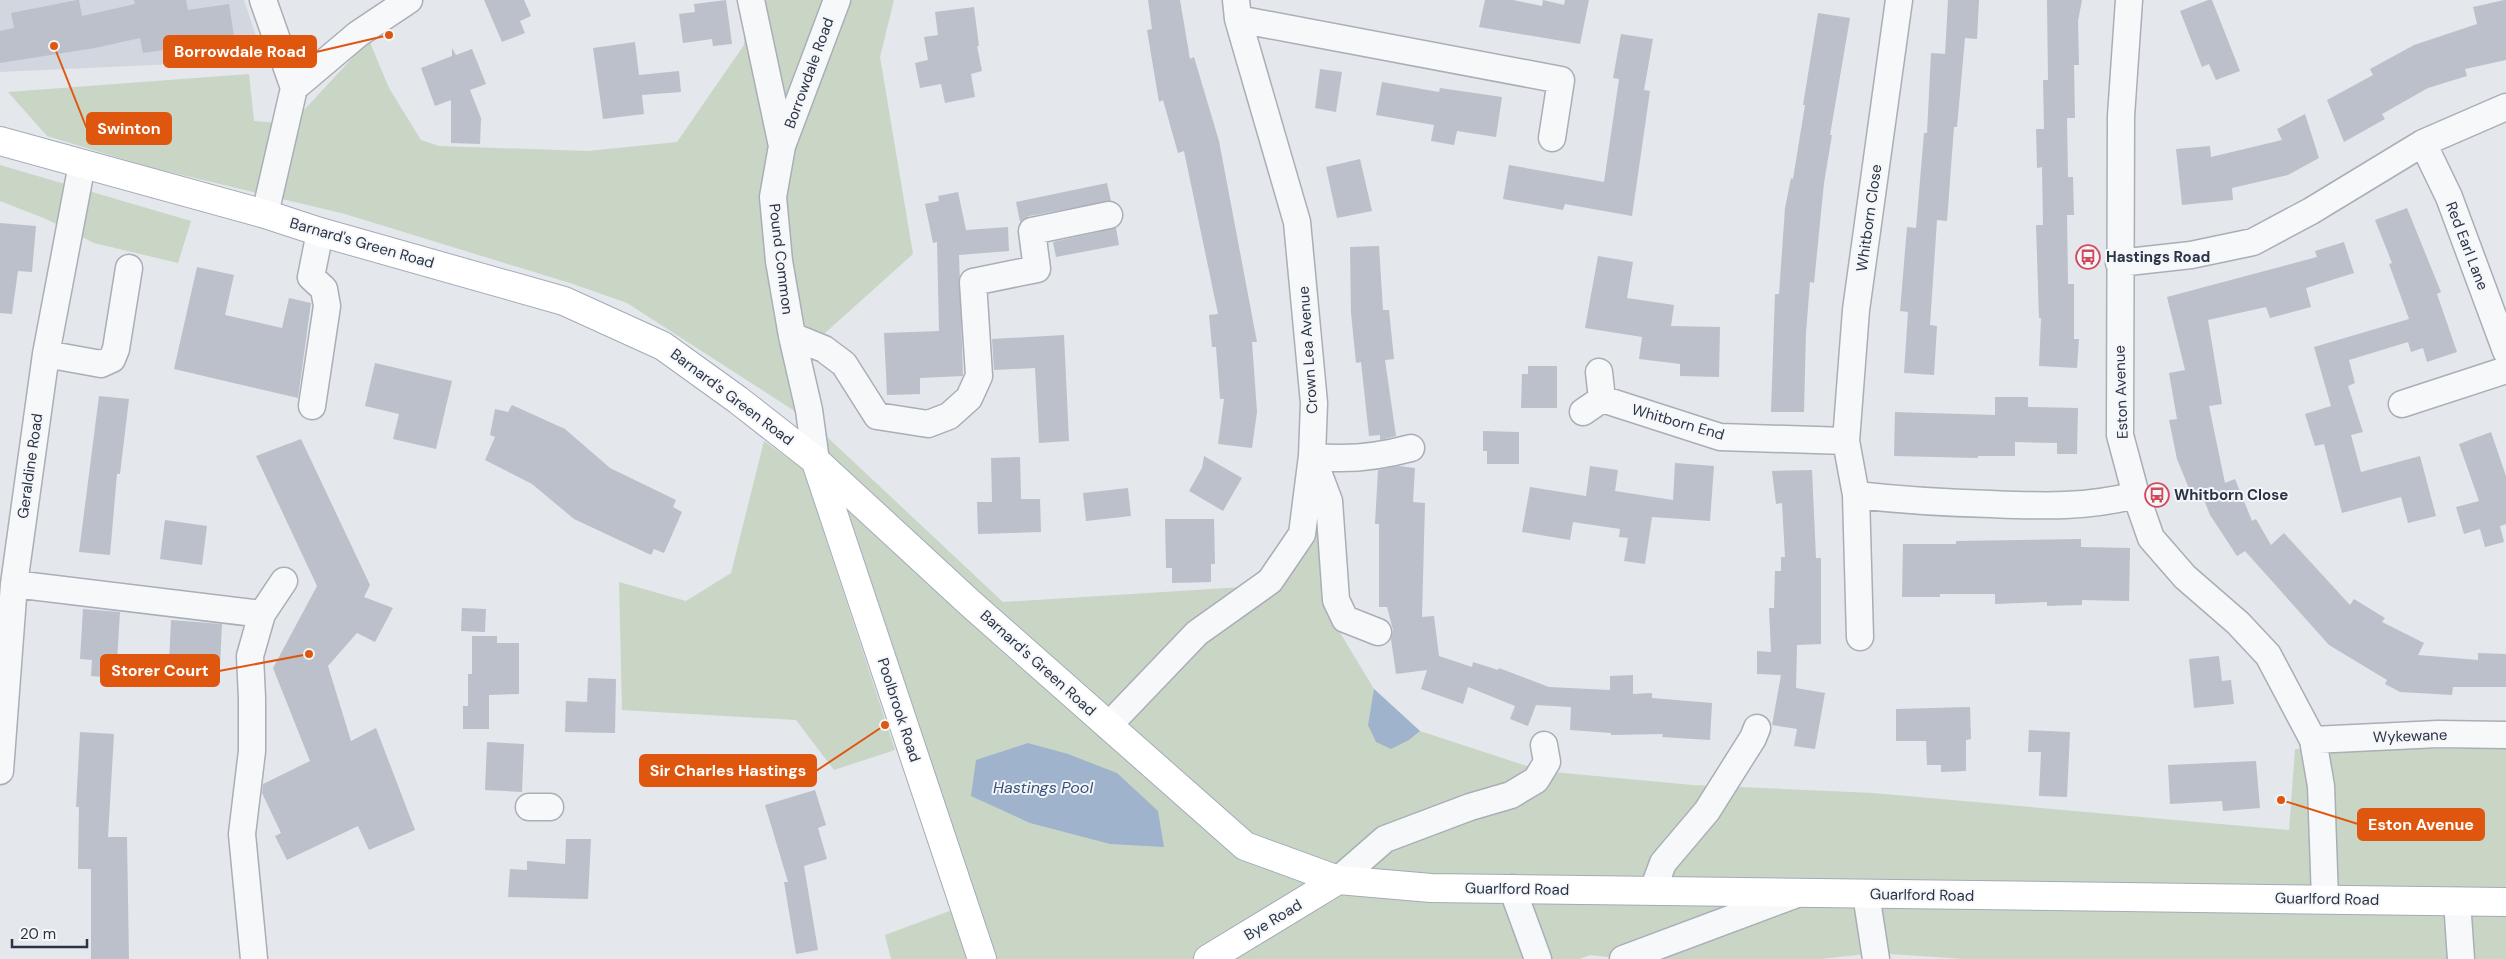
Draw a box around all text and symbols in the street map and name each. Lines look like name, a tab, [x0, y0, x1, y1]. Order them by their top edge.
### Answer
street label: Borrowdale Road	[780, 15, 838, 131]
callout: Borrowdale Road	[164, 36, 316, 67]
text: Borrowdale Road	[174, 41, 306, 62]
callout: Swinton	[87, 113, 171, 144]
text: Swinton	[97, 118, 161, 139]
street label: Whitborn Close	[1852, 163, 1886, 273]
street label: Red Earl Lane	[2441, 199, 2493, 293]
street label: Pound Common	[764, 202, 798, 316]
street label: Barnard's Green Road	[287, 213, 437, 273]
bus stop icon: Hastings Road	[2075, 244, 2101, 270]
place label: Hastings Road	[2106, 247, 2210, 267]
street label: Crown Lea Avenue	[1294, 286, 1322, 414]
street label: Barnard's Green Road	[666, 344, 798, 450]
street label: Eston Avenue	[2109, 345, 2133, 439]
street label: Whitborn End	[1629, 399, 1727, 445]
street label: Geraldine Road	[13, 412, 47, 520]
bus stop icon: Whitborn Close	[2144, 482, 2170, 508]
place label: Whitborn Close	[2174, 485, 2288, 505]
street label: Barnard's Green Road	[976, 606, 1100, 720]
callout: Storer Court	[101, 655, 219, 686]
street label: Poolbrook Road	[873, 655, 925, 765]
text: Storer Court	[111, 660, 209, 681]
street label: Wykewane	[2372, 725, 2448, 747]
callout: Sir Charles Hastings	[640, 755, 816, 786]
text: Sir Charles Hastings	[650, 760, 806, 781]
water label: Hastings Pool	[993, 777, 1093, 798]
callout: Eston Avenue	[2358, 809, 2484, 840]
text: Eston Avenue	[2368, 814, 2474, 835]
street label: Guarlford Road	[1465, 878, 1569, 900]
street label: Guarlford Road	[1870, 884, 1974, 906]
street label: Guarlford Road	[2275, 888, 2379, 910]
street label: Bye Road	[1240, 895, 1306, 945]
scale bar	[12, 916, 88, 948]
text: 20 m	[20, 924, 56, 944]

